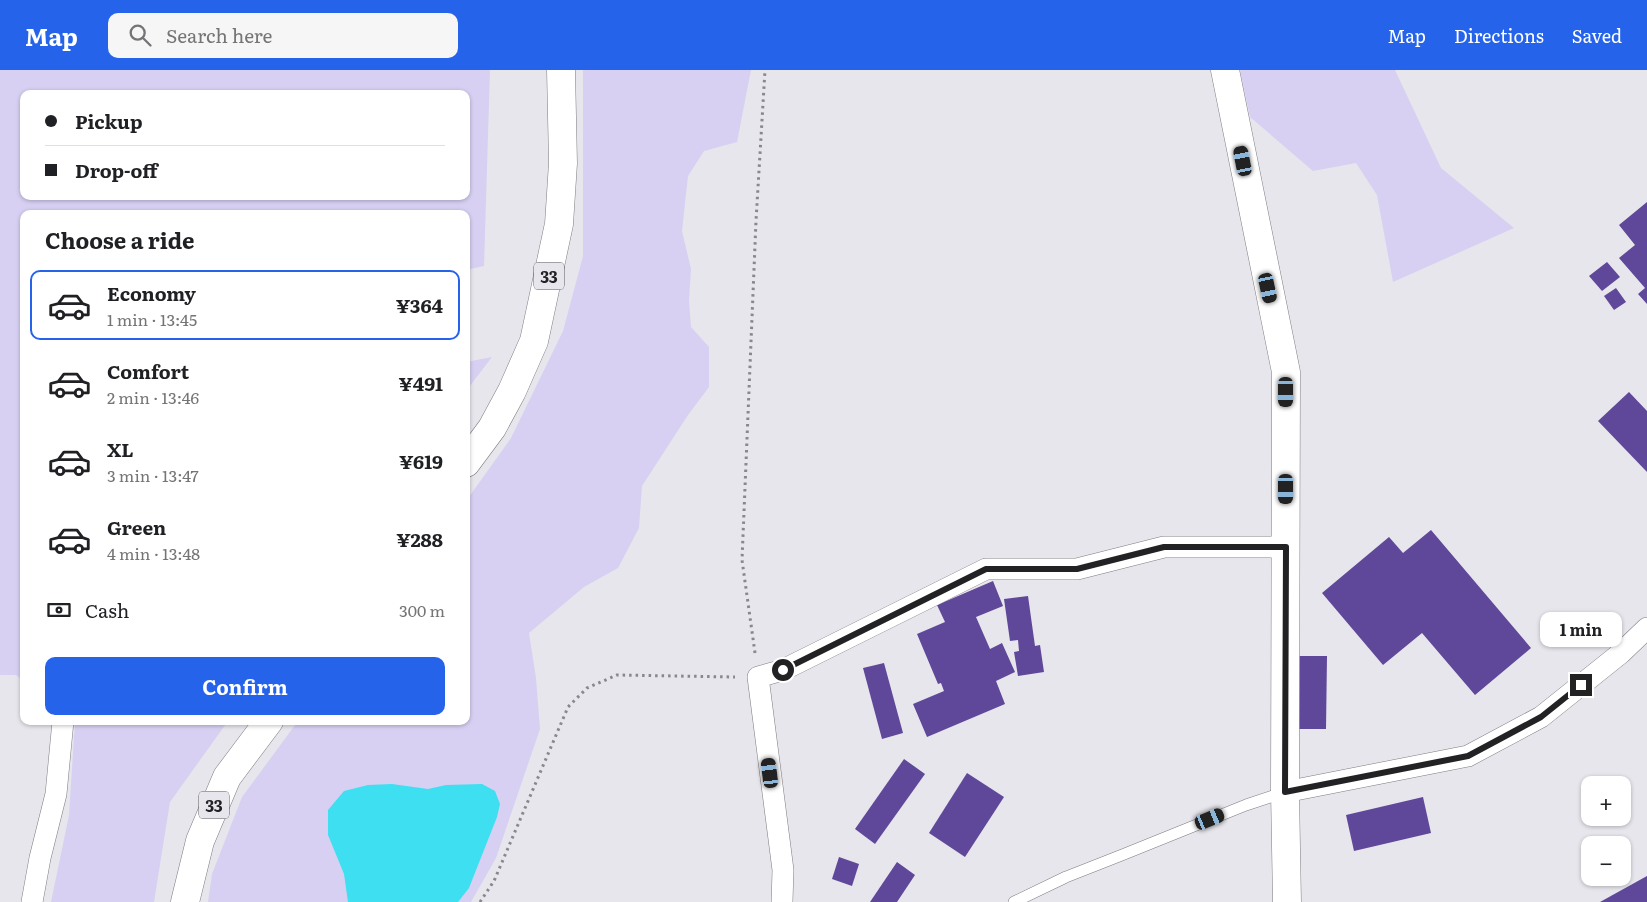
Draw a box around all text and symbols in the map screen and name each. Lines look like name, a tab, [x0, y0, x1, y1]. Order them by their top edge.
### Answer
search box	[108, 13, 458, 58]
text: Map	[25, 18, 78, 53]
icon: search	[126, 21, 154, 49]
text: Search here	[166, 21, 272, 49]
text: Map	[1388, 22, 1426, 49]
text: Directions	[1454, 22, 1544, 49]
text: Saved	[1572, 22, 1622, 49]
text: Pickup	[75, 107, 143, 135]
car	[1232, 145, 1253, 177]
text: Drop-off	[75, 156, 158, 184]
text: Choose a ride	[45, 223, 194, 256]
road number: 33	[534, 262, 564, 290]
car	[1257, 272, 1278, 304]
text: Economy	[107, 279, 196, 307]
icon: car	[47, 283, 92, 328]
text: ¥364	[396, 291, 443, 319]
text: 1 min · 13:45	[107, 307, 197, 331]
text: Comfort	[107, 357, 189, 385]
icon: car	[47, 361, 92, 406]
text: ¥491	[399, 369, 443, 397]
car	[1278, 377, 1293, 407]
text: 2 min · 13:46	[107, 385, 199, 409]
text: XL	[107, 435, 134, 463]
icon: car	[47, 439, 92, 484]
text: ¥619	[399, 447, 443, 475]
text: 3 min · 13:47	[107, 463, 199, 487]
car	[1278, 474, 1293, 504]
text: Green	[107, 513, 166, 541]
icon: car	[47, 517, 92, 562]
text: ¥288	[396, 525, 443, 553]
text: 4 min · 13:48	[107, 541, 200, 565]
icon: cash	[45, 596, 73, 624]
text: Cash	[85, 596, 129, 624]
text: 300 m	[399, 598, 445, 622]
callout: 1 min	[1540, 612, 1622, 648]
text: 1 min	[1560, 617, 1602, 641]
button: Confirm	[45, 657, 445, 715]
route start	[772, 659, 794, 681]
route end	[1570, 674, 1592, 696]
car	[760, 757, 779, 789]
map controls	[1581, 776, 1631, 886]
button: +	[1581, 776, 1631, 826]
road number: 33	[199, 792, 229, 818]
car	[1193, 806, 1226, 832]
button: −	[1581, 836, 1631, 886]

